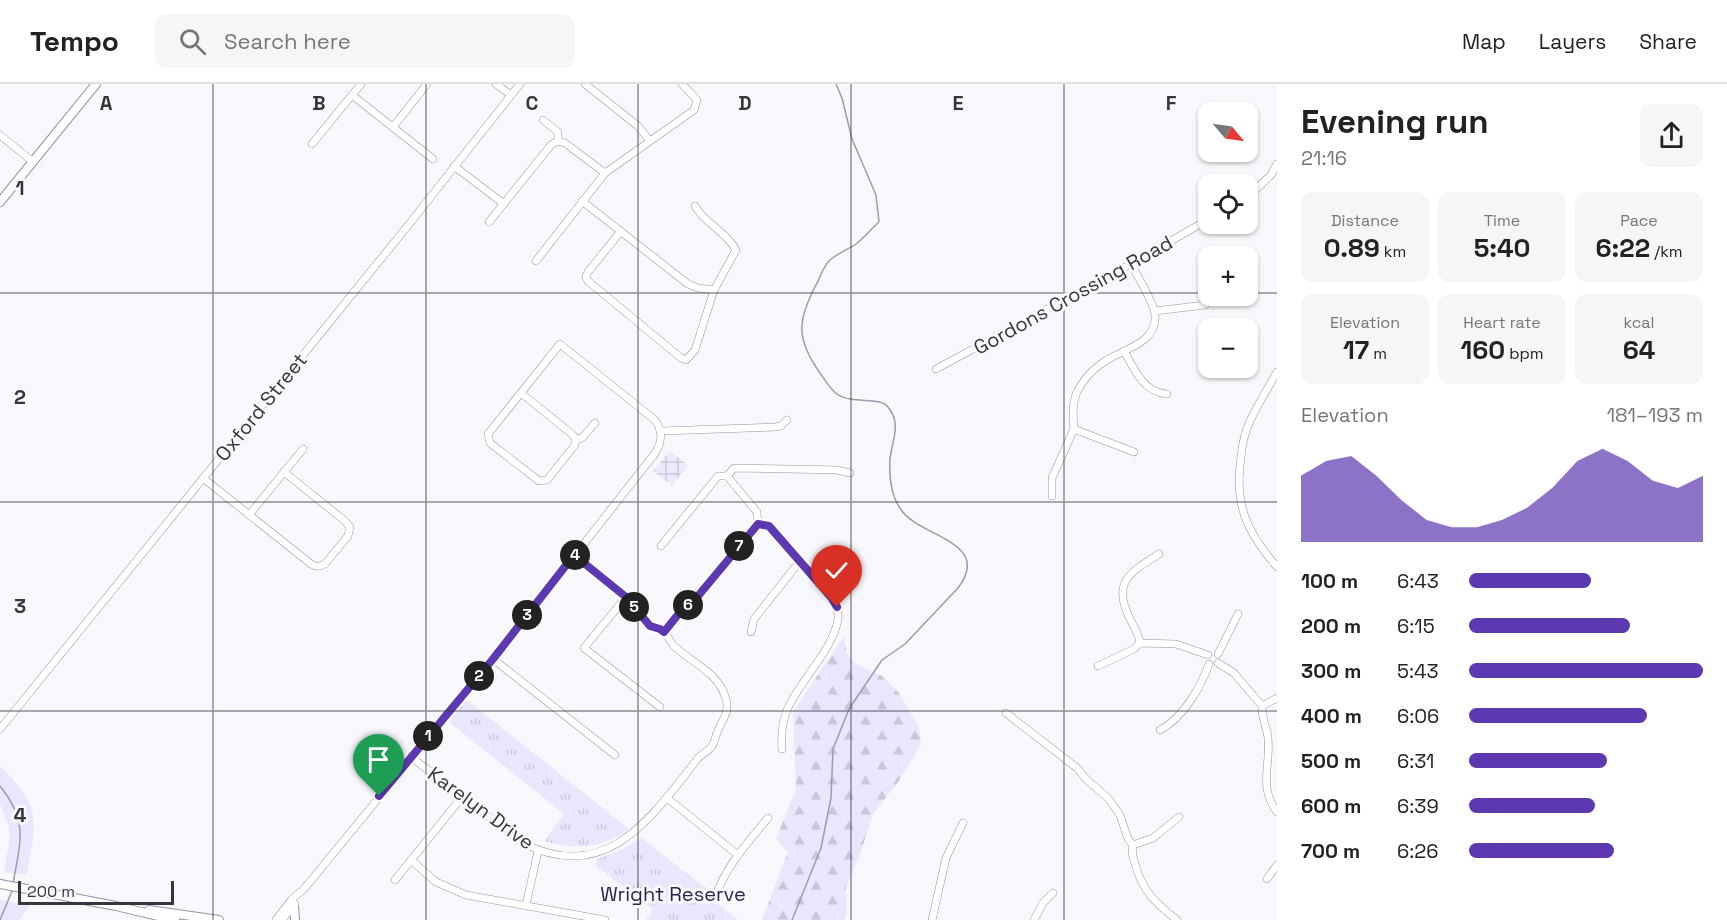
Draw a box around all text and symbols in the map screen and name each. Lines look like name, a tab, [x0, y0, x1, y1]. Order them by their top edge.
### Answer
search box	[155, 14, 575, 68]
text: Tempo	[30, 23, 119, 59]
icon: search	[176, 25, 209, 58]
text: Search here	[224, 27, 351, 55]
text: Map	[1462, 28, 1506, 55]
text: Layers	[1539, 28, 1606, 55]
text: Share	[1639, 28, 1697, 55]
text: A	[100, 90, 113, 116]
text: B	[312, 90, 326, 116]
text: C	[526, 90, 539, 116]
text: D	[738, 90, 752, 116]
text: E	[952, 90, 964, 116]
text: F	[1166, 90, 1177, 116]
text: Evening run	[1301, 101, 1489, 143]
north arrow	[1198, 102, 1258, 162]
map controls	[1198, 102, 1258, 378]
button: share	[1640, 104, 1703, 167]
text: 21:16	[1301, 145, 1347, 171]
button: locate	[1198, 174, 1258, 234]
text: 1	[15, 175, 25, 201]
text: Distance	[1331, 210, 1399, 231]
text: Time	[1484, 210, 1520, 231]
text: Pace	[1620, 210, 1658, 231]
street label: Gordons Crossing Road	[969, 229, 1177, 361]
text: 0.89	[1324, 231, 1380, 265]
text: 5:40	[1474, 231, 1530, 265]
text: 6:22	[1595, 231, 1650, 265]
text: km	[1380, 241, 1406, 262]
text: /km	[1650, 241, 1683, 262]
button: +	[1198, 246, 1258, 306]
text: Elevation	[1330, 312, 1400, 333]
text: Heart rate	[1463, 312, 1541, 333]
text: kcal	[1624, 312, 1654, 333]
button: −	[1198, 318, 1258, 378]
text: 17	[1343, 333, 1369, 367]
text: 160	[1460, 333, 1505, 367]
text: 64	[1623, 333, 1655, 367]
text: m	[1369, 343, 1387, 364]
text: bpm	[1505, 343, 1544, 364]
street label: Oxford Street	[209, 347, 313, 467]
text: 2	[14, 384, 26, 410]
text: Elevation	[1301, 402, 1389, 428]
text: 181–193 m	[1607, 402, 1703, 428]
pin: 7	[724, 531, 754, 561]
text: 7	[735, 535, 743, 556]
pin: 4	[560, 540, 590, 570]
text: 4	[570, 544, 580, 565]
pin	[811, 545, 862, 607]
icon: check	[820, 554, 853, 587]
text: 100 m	[1301, 568, 1358, 594]
text: 6:43	[1397, 568, 1439, 594]
pin: 6	[673, 590, 703, 620]
pin: 5	[619, 592, 649, 622]
text: 3	[14, 593, 26, 619]
text: 6	[683, 594, 693, 615]
text: 5	[629, 596, 639, 617]
pin: 3	[512, 600, 542, 630]
text: 3	[522, 604, 532, 625]
text: 200 m	[1301, 613, 1361, 639]
text: 6:15	[1397, 613, 1435, 639]
text: 300 m	[1301, 658, 1361, 684]
text: 5:43	[1397, 658, 1439, 684]
pin: 2	[464, 661, 494, 691]
text: 2	[474, 665, 484, 686]
text: 400 m	[1301, 703, 1362, 729]
text: 6:06	[1397, 703, 1439, 729]
pin: 1	[413, 721, 443, 751]
text: 1	[424, 725, 432, 746]
pin	[353, 734, 404, 796]
icon: arrive	[362, 743, 395, 776]
text: 500 m	[1301, 748, 1361, 774]
text: 6:31	[1397, 748, 1434, 774]
street label: Karelyn Drive	[423, 761, 539, 855]
text: 600 m	[1301, 793, 1361, 819]
text: 6:39	[1397, 793, 1439, 819]
text: 4	[14, 802, 27, 828]
text: 700 m	[1301, 838, 1360, 864]
text: 6:26	[1397, 838, 1439, 864]
scale bar	[18, 878, 174, 906]
text: 200 m	[27, 881, 75, 902]
park label: Wright Reserve	[600, 881, 746, 907]

